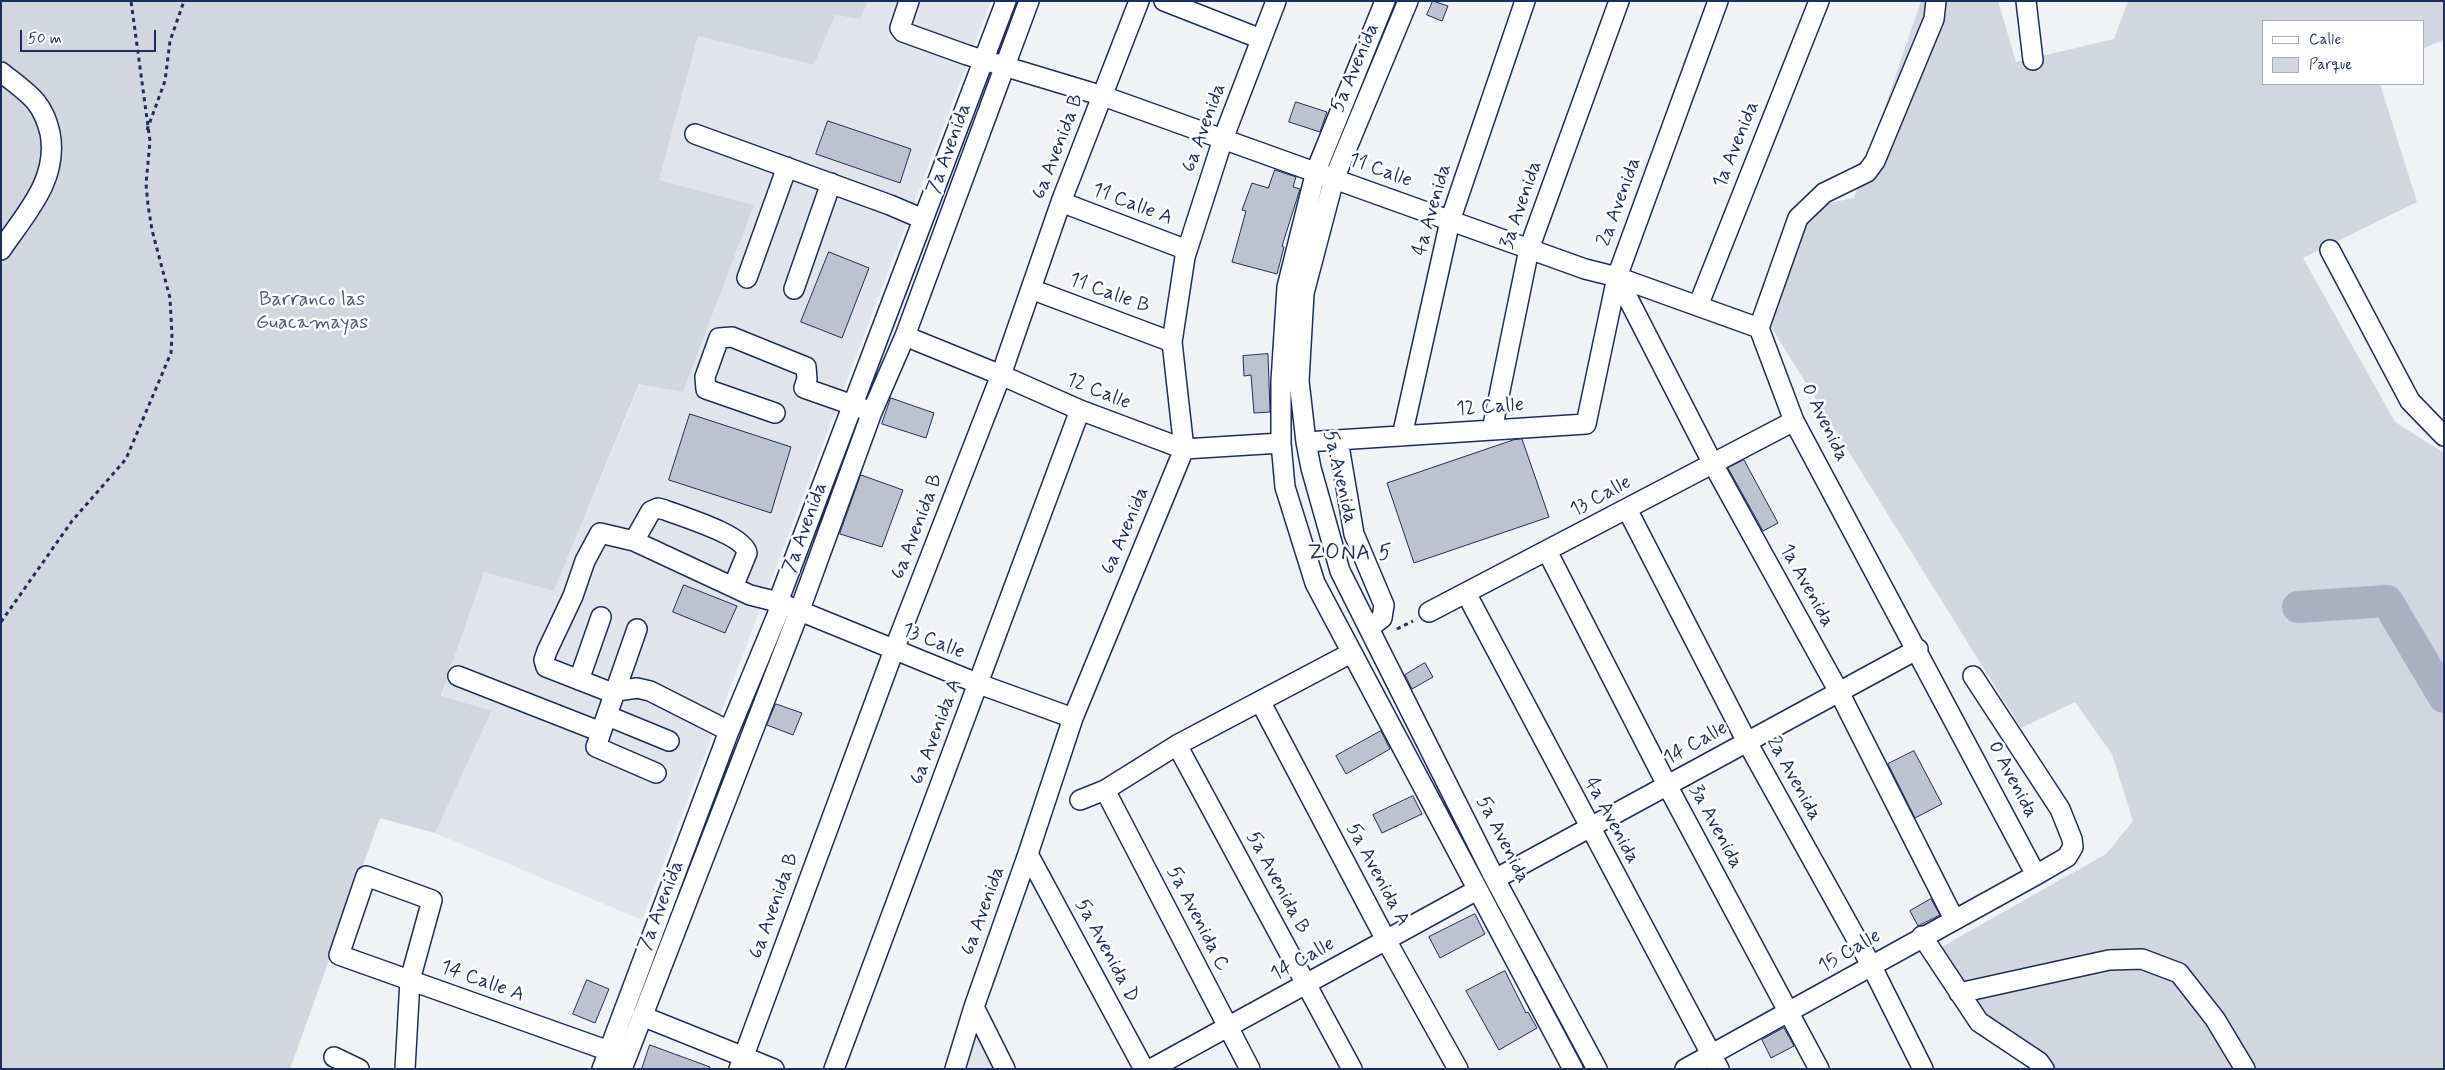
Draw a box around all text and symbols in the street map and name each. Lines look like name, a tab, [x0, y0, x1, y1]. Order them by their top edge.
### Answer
scale bar	[22, 20, 159, 52]
street label: 5a Avenida	[1326, 20, 1386, 116]
legend	[2262, 20, 2425, 85]
text: 50 m	[28, 29, 62, 49]
text: Calle	[2309, 30, 2341, 50]
text: Parque	[2309, 55, 2352, 75]
street label: 6a Avenida	[1178, 80, 1232, 176]
street label: 6a Avenida B	[1028, 91, 1090, 203]
street label: 1a Avenida	[1709, 98, 1765, 192]
street label: 7a Avenida	[922, 100, 978, 198]
street label: 11 Calle	[1345, 148, 1415, 194]
street label: 2a Avenida	[1593, 154, 1647, 250]
street label: 3a Avenida	[1496, 158, 1548, 252]
street label: 4a Avenida	[1408, 161, 1458, 259]
street label: 11 Calle A	[1088, 179, 1176, 231]
street label: 11 Calle B	[1065, 268, 1153, 320]
park label: Barranco las Guacamayas	[256, 289, 368, 336]
street label: 12 Calle	[1062, 368, 1134, 416]
street label: 0 Avenida	[1795, 380, 1853, 466]
street label: 12 Calle	[1455, 394, 1525, 422]
street label: 5a Avenida	[1317, 428, 1361, 526]
street label: 6a Avenida B	[887, 471, 949, 583]
street label: 13 Calle	[1566, 471, 1636, 523]
street label: 7a Avenida	[778, 479, 834, 577]
street label: 6a Avenida	[1097, 483, 1155, 579]
street label: 1a Avenida	[1773, 540, 1839, 632]
district label: ZONA 5	[1307, 541, 1393, 567]
street label: 13 Calle	[898, 619, 968, 665]
street label: 6a Avenida A	[906, 676, 968, 788]
street label: 14 Calle	[1660, 717, 1732, 771]
street label: 2a Avenida	[1760, 733, 1826, 825]
street label: 0 Avenida	[1982, 737, 2042, 823]
street label: 4a Avenida	[1578, 774, 1644, 868]
street label: 3a Avenida	[1683, 781, 1747, 873]
street label: 5a Avenida	[1470, 792, 1534, 888]
street label: 5a Avenida A	[1340, 819, 1414, 931]
street label: 5a Avenida B	[1240, 828, 1314, 938]
street label: 6a Avenida B	[745, 850, 805, 962]
street label: 7a Avenida	[634, 857, 690, 955]
street label: 6a Avenida	[957, 863, 1011, 959]
street label: 5a Avenida C	[1160, 863, 1234, 975]
street label: 5a Avenida D	[1069, 895, 1143, 1007]
street label: 15 Calle	[1815, 925, 1885, 979]
street label: 14 Calle	[1267, 933, 1339, 987]
street label: 14 Calle A	[437, 956, 527, 1008]

